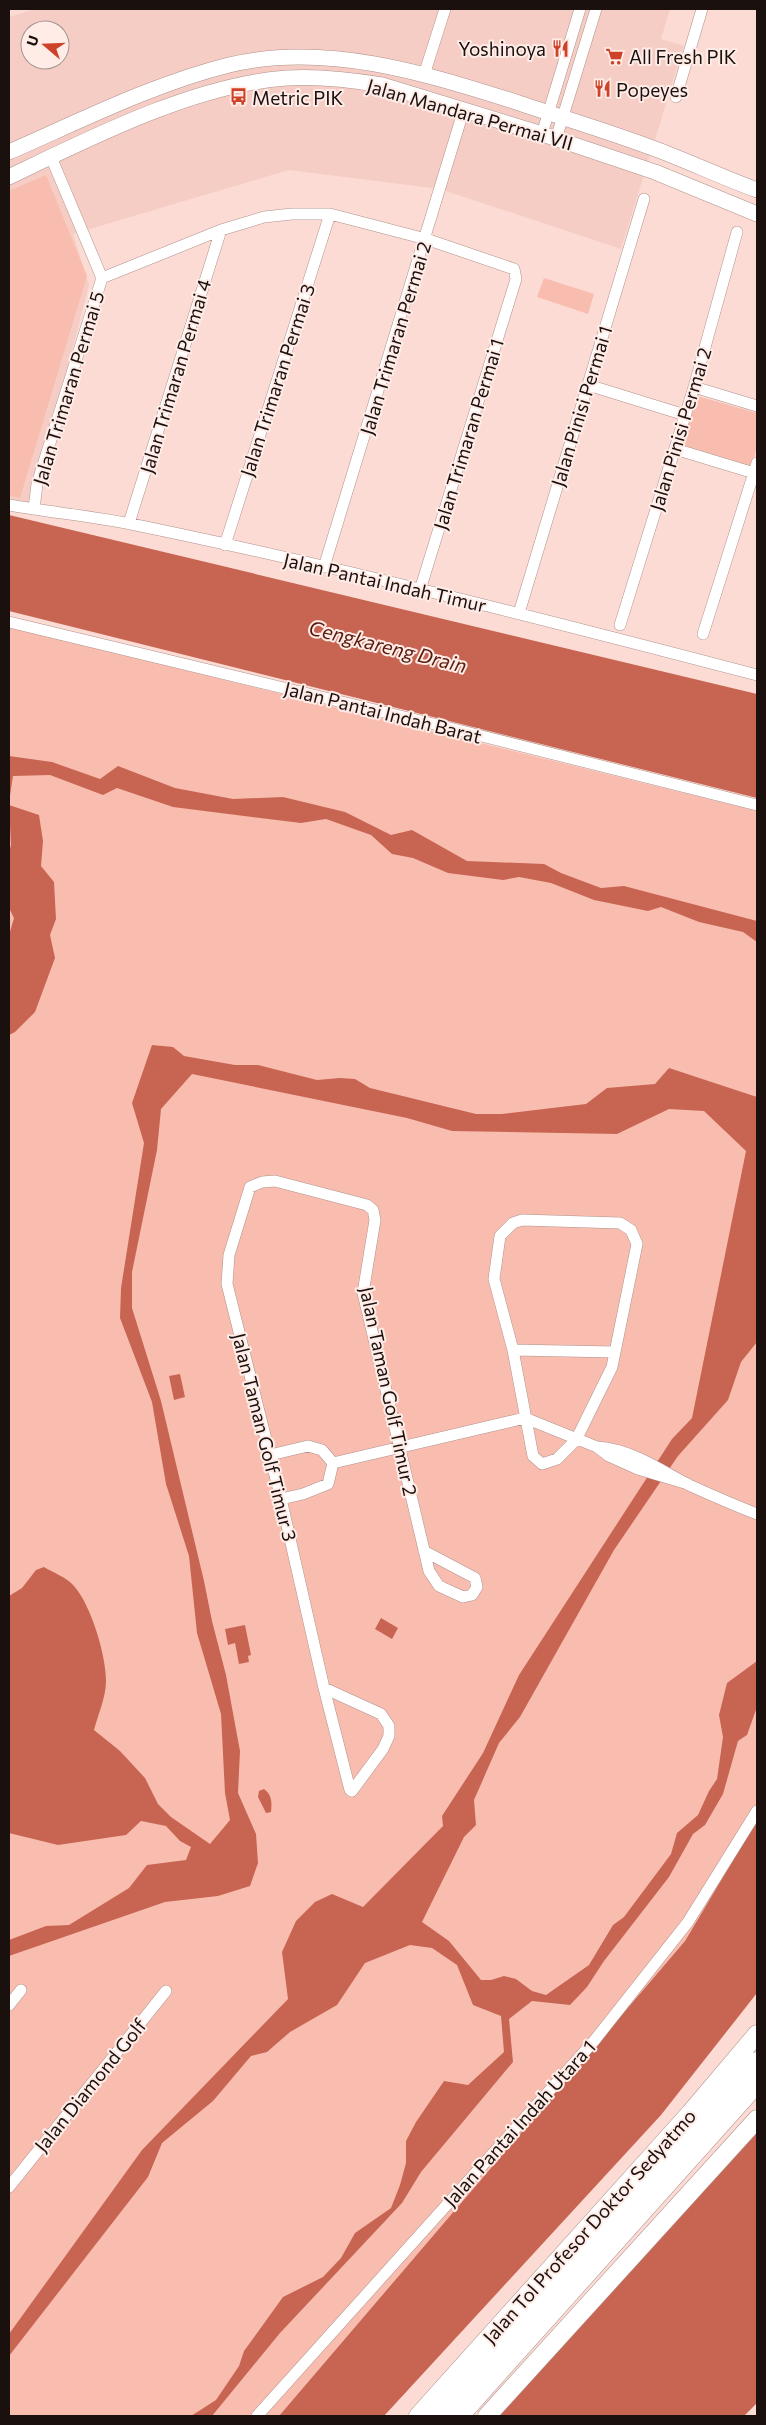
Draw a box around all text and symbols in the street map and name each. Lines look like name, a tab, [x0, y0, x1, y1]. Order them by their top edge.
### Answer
north arrow	[20, 20, 70, 70]
text: U	[23, 33, 42, 48]
place label: Yoshinoya	[458, 37, 546, 60]
restaurant icon: Yoshinoya	[550, 38, 570, 58]
place label: All Fresh PIK	[629, 45, 737, 68]
supermarket icon: All Fresh PIK	[605, 46, 625, 66]
street label: Jalan Mandara Permai VII	[364, 74, 576, 154]
place label: Popeyes	[616, 78, 688, 101]
restaurant icon: Popeyes	[592, 79, 612, 99]
place label: Metric PIK	[252, 86, 344, 109]
bus stop icon: Metric PIK	[228, 87, 248, 107]
street label: Jalan Trimaran Permai 2	[355, 239, 435, 437]
street label: Jalan Trimaran Permai 4	[134, 276, 216, 476]
street label: Jalan Trimaran Permai 3	[235, 281, 319, 479]
street label: Jalan Trimaran Permai 5	[28, 288, 108, 488]
street label: Jalan Pinisi Permai 1	[546, 323, 616, 489]
street label: Jalan Trimaran Permai 1	[428, 336, 508, 532]
street label: Jalan Pinisi Permai 2	[644, 345, 716, 513]
street label: Jalan Pantai Indah Timur	[281, 547, 489, 617]
water label: Cengkareng Drain	[307, 615, 469, 677]
street label: Jalan Pantai Indah Barat	[282, 676, 484, 748]
street label: Jalan Taman Golf Timur 2	[356, 1284, 422, 1498]
street label: Jalan Taman Golf Timur 3	[228, 1330, 302, 1544]
street label: Jalan Diamond Golf	[29, 2013, 151, 2156]
street label: Jalan Pantai Indah Utara 1	[438, 2035, 600, 2211]
street label: Jalan Tol Profesor Doktor Sedyatmo	[478, 2104, 700, 2348]

